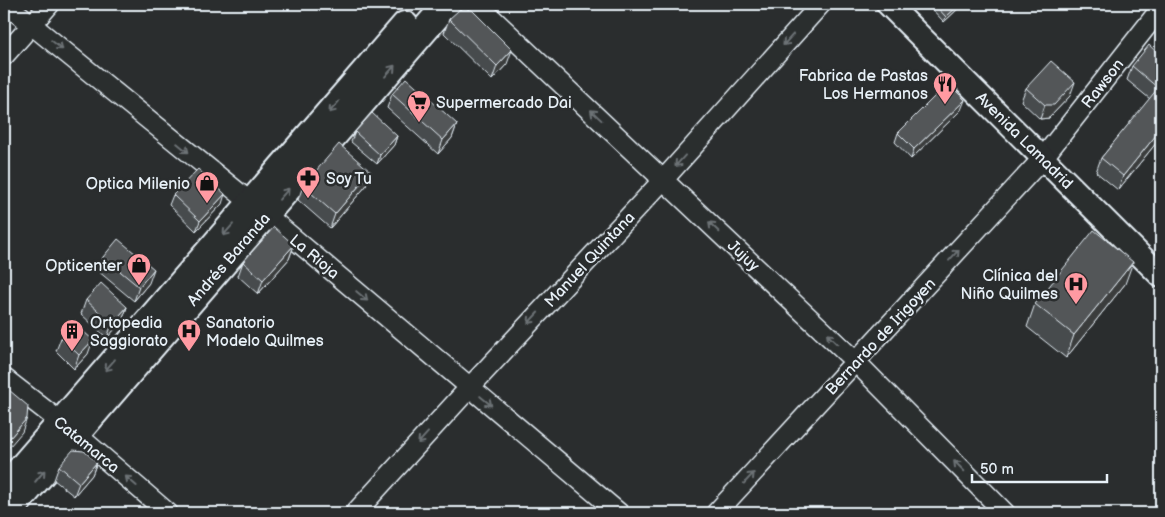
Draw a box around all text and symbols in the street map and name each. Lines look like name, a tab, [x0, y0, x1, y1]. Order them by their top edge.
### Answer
one-way arrow	[782, 34, 794, 47]
one-way arrow	[50, 40, 63, 51]
street label: Rawson	[1078, 56, 1128, 112]
one-way arrow	[384, 65, 395, 78]
place label: Fabrica de Pastas Los Hermanos	[799, 67, 928, 104]
restaurant icon: Fabrica de Pastas Los Hermanos	[932, 71, 958, 105]
supermarket icon: Supermercado Dai	[406, 89, 432, 123]
street label: Avenida Lamadrid	[971, 89, 1076, 194]
place label: Supermercado Dai	[436, 94, 572, 113]
one-way arrow	[329, 100, 340, 113]
one-way arrow	[589, 109, 602, 121]
one-way arrow	[176, 142, 189, 153]
one-way arrow	[674, 154, 685, 167]
pharmacy icon: Soy Tu	[295, 165, 321, 199]
shop icon: Optica Milenio	[194, 170, 220, 204]
place label: Soy Tu	[326, 170, 372, 189]
place label: Optica Milenio	[86, 175, 190, 194]
one-way arrow	[278, 188, 289, 201]
street label: Manuel Quintana	[541, 208, 639, 312]
street label: Andrés Baranda	[184, 210, 275, 310]
one-way arrow	[708, 221, 720, 233]
one-way arrow	[222, 223, 234, 236]
street label: La Rioja	[285, 231, 343, 283]
street label: Jujuy	[723, 236, 763, 276]
one-way arrow	[948, 249, 960, 262]
shop icon: Opticenter	[126, 252, 152, 286]
place label: Opticenter	[45, 257, 122, 276]
place label: Clínica del Niño Quilmes	[960, 267, 1058, 304]
hospital icon: Clínica del Niño Quilmes	[1063, 271, 1089, 305]
street label: Bernardo de Irigoyen	[822, 275, 940, 399]
one-way arrow	[356, 290, 369, 302]
one-way arrow	[527, 312, 539, 325]
place label: Ortopedia Saggiorato	[90, 314, 168, 351]
place label: Sanatorio Modelo Quilmes	[206, 314, 324, 351]
building icon: Ortopedia Saggiorato	[59, 318, 85, 352]
hospital icon: Sanatorio Modelo Quilmes	[176, 318, 202, 352]
one-way arrow	[825, 333, 838, 345]
one-way arrow	[104, 359, 115, 372]
one-way arrow	[480, 395, 493, 407]
street label: Catamarca	[49, 413, 123, 477]
one-way arrow	[417, 432, 429, 444]
scale bar	[972, 452, 1108, 484]
one-way arrow	[953, 460, 965, 472]
text: 50 m	[980, 460, 1014, 479]
one-way arrow	[34, 470, 46, 483]
one-way arrow	[743, 471, 755, 484]
one-way arrow	[125, 475, 138, 487]

